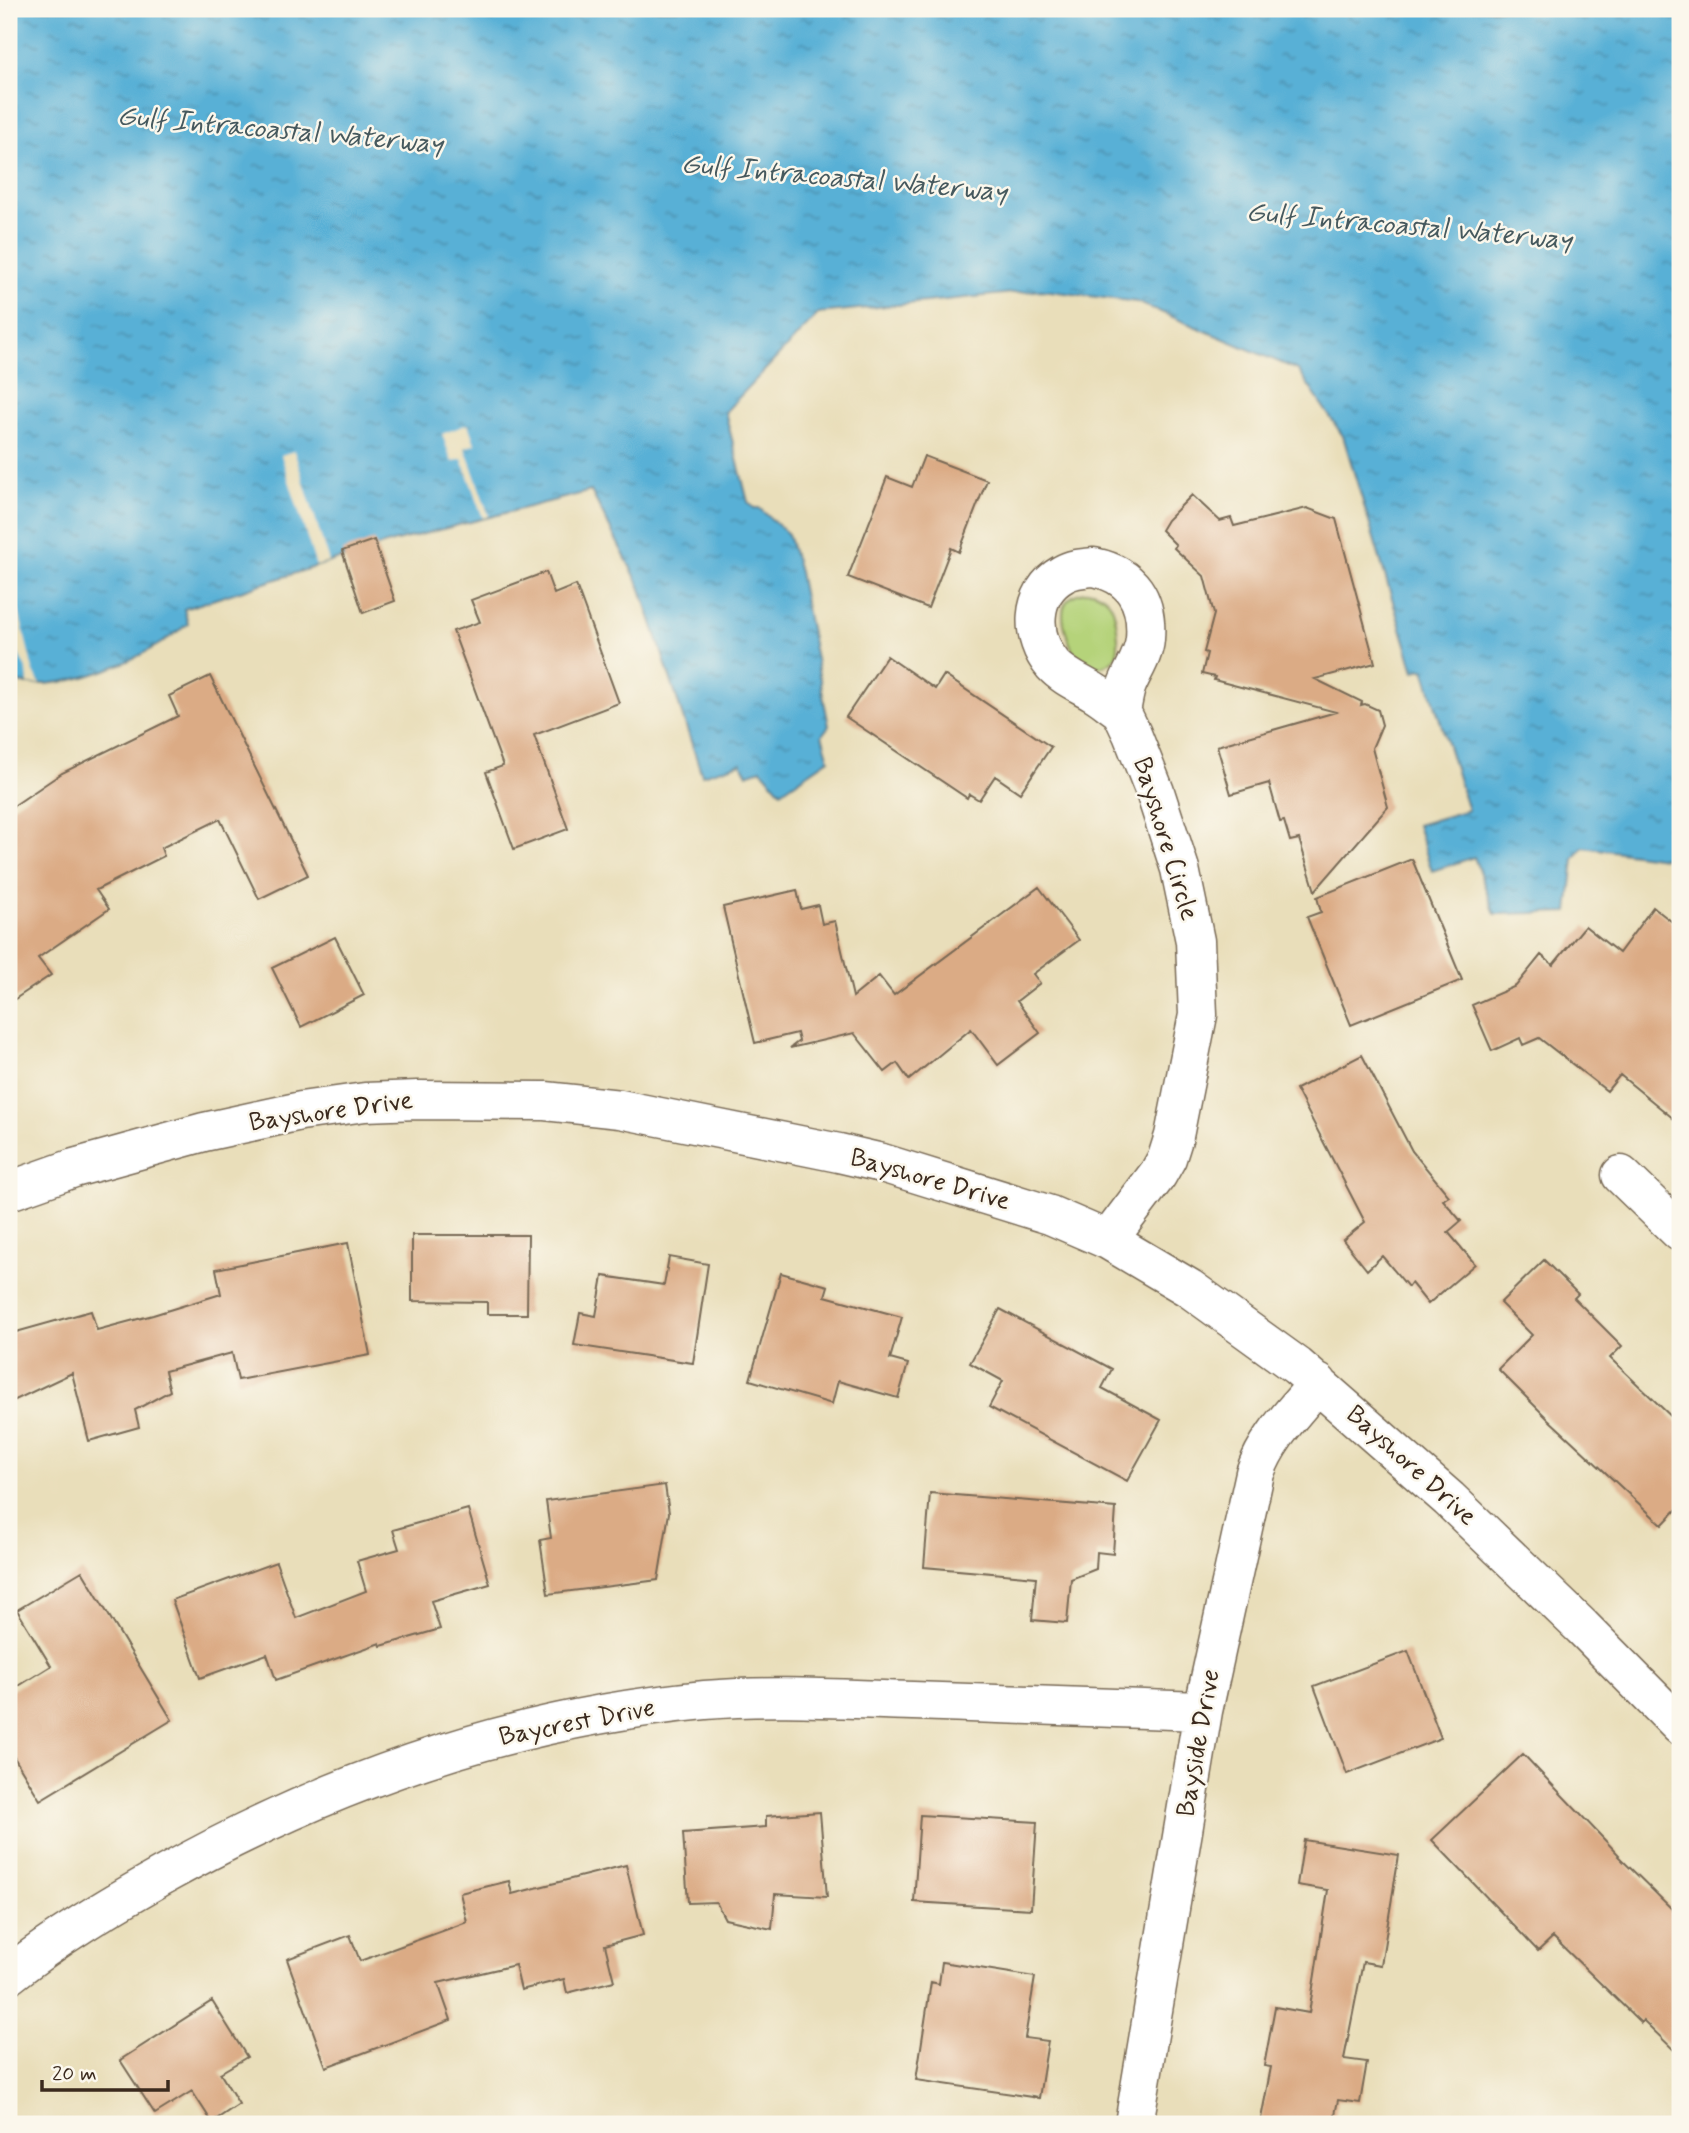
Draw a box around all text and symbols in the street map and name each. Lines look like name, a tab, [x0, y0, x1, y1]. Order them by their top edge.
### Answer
water label: Gulf Intracoastal Waterway	[116, 98, 447, 164]
water label: Gulf Intracoastal Waterway	[680, 146, 1011, 212]
water label: Gulf Intracoastal Waterway	[1245, 194, 1576, 260]
street label: Bayshore Circle	[1124, 753, 1206, 925]
street label: Bayshore Drive	[247, 1084, 415, 1140]
street label: Bayshore Drive	[846, 1141, 1014, 1219]
street label: Bayshore Drive	[1338, 1398, 1484, 1534]
street label: Bayside Drive	[1169, 1667, 1229, 1819]
street label: Baycrest Drive	[496, 1691, 658, 1755]
scale bar	[42, 2049, 168, 2093]
text: 20 m	[52, 2060, 97, 2088]

